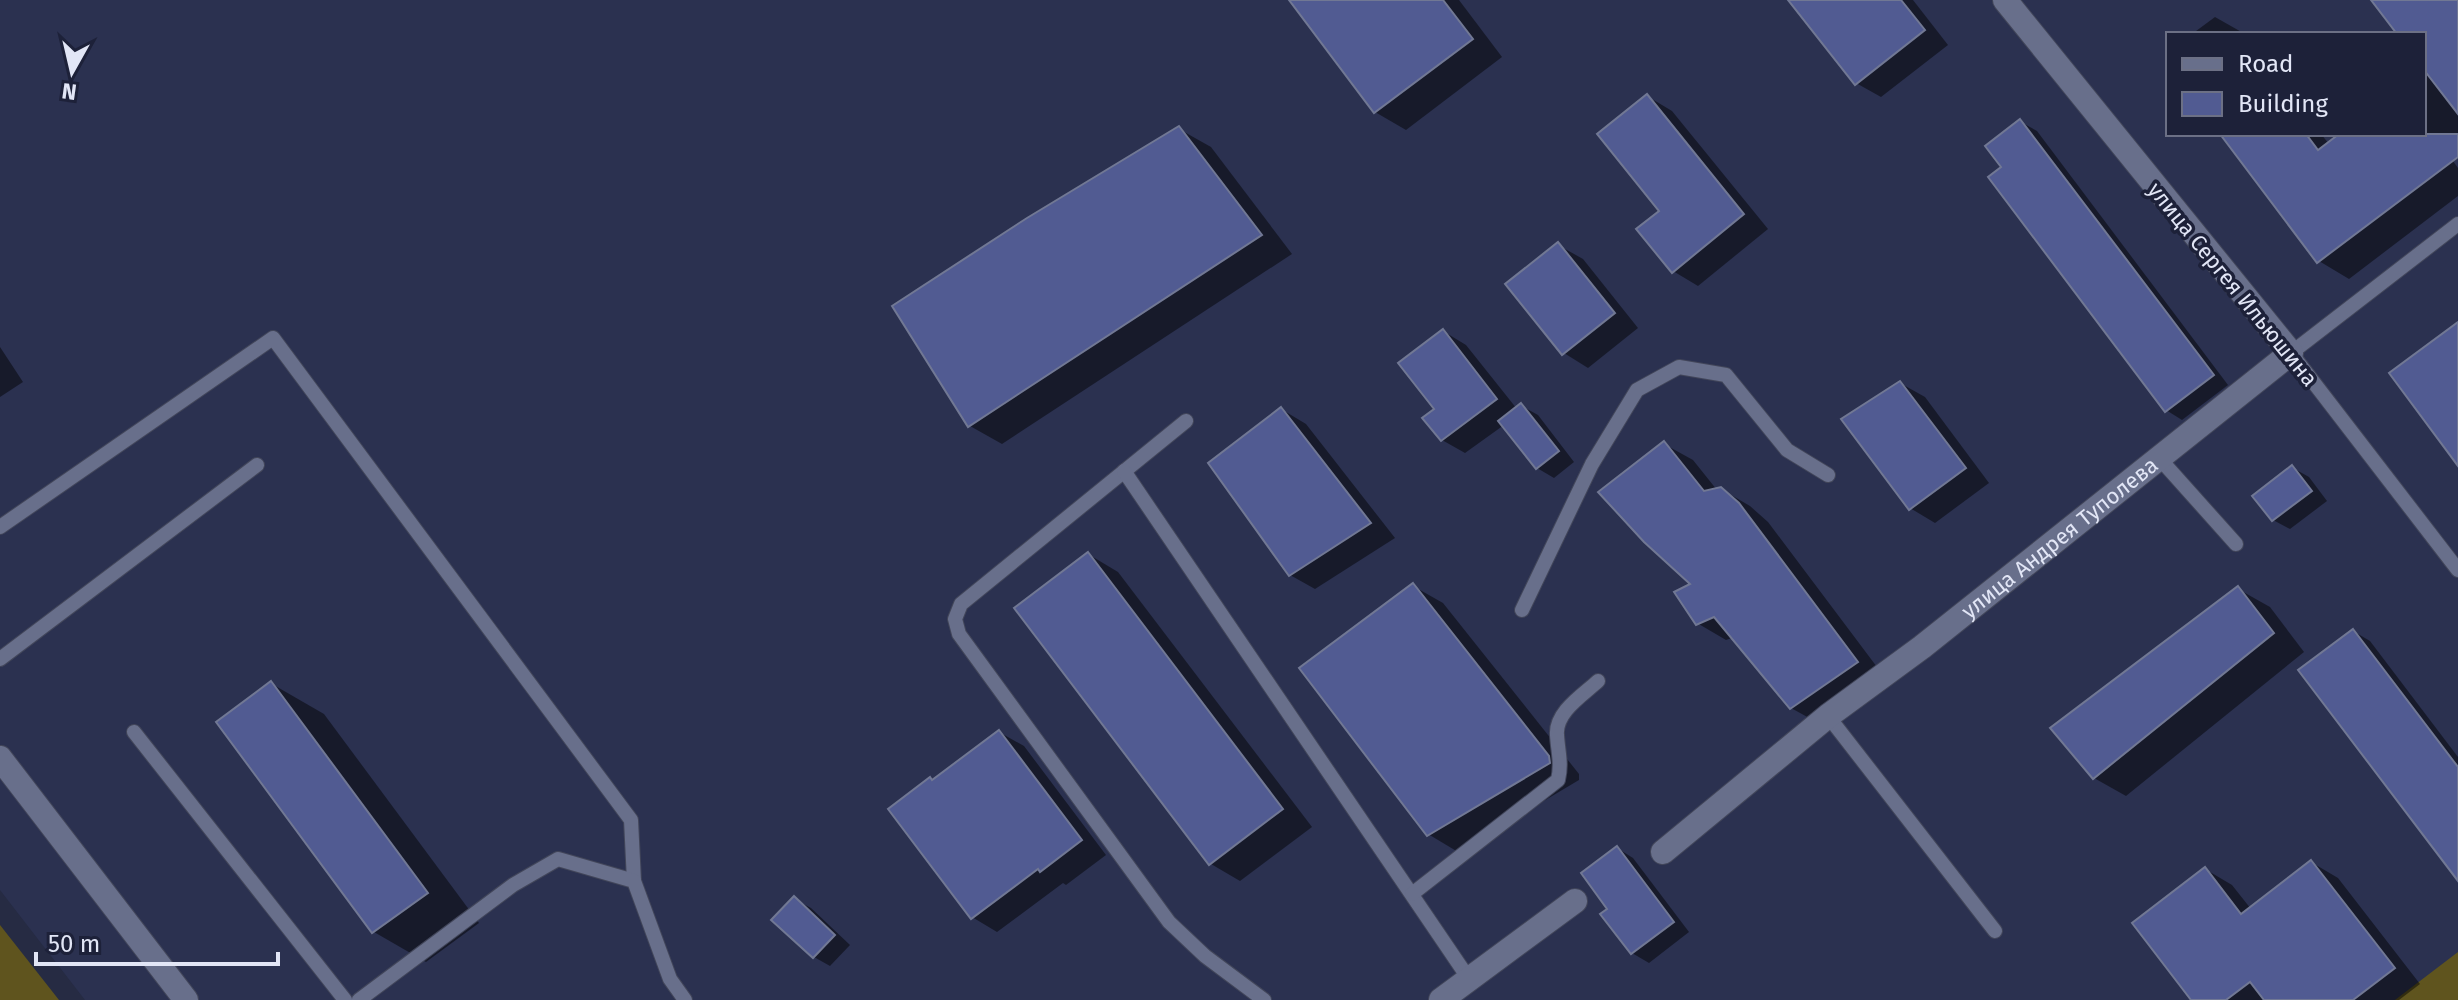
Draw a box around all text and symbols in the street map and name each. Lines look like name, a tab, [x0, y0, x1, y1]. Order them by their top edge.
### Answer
north arrow	[32, 32, 112, 112]
legend	[2166, 32, 2426, 136]
text: Road	[2238, 50, 2293, 78]
text: N	[60, 77, 78, 106]
text: Building	[2238, 90, 2328, 118]
street label: улица Сергея Ильюшина	[2142, 177, 2323, 392]
street label: улица Андрея Туполева	[1956, 451, 2163, 624]
scale bar	[36, 916, 278, 966]
text: 50 m	[48, 930, 100, 958]

